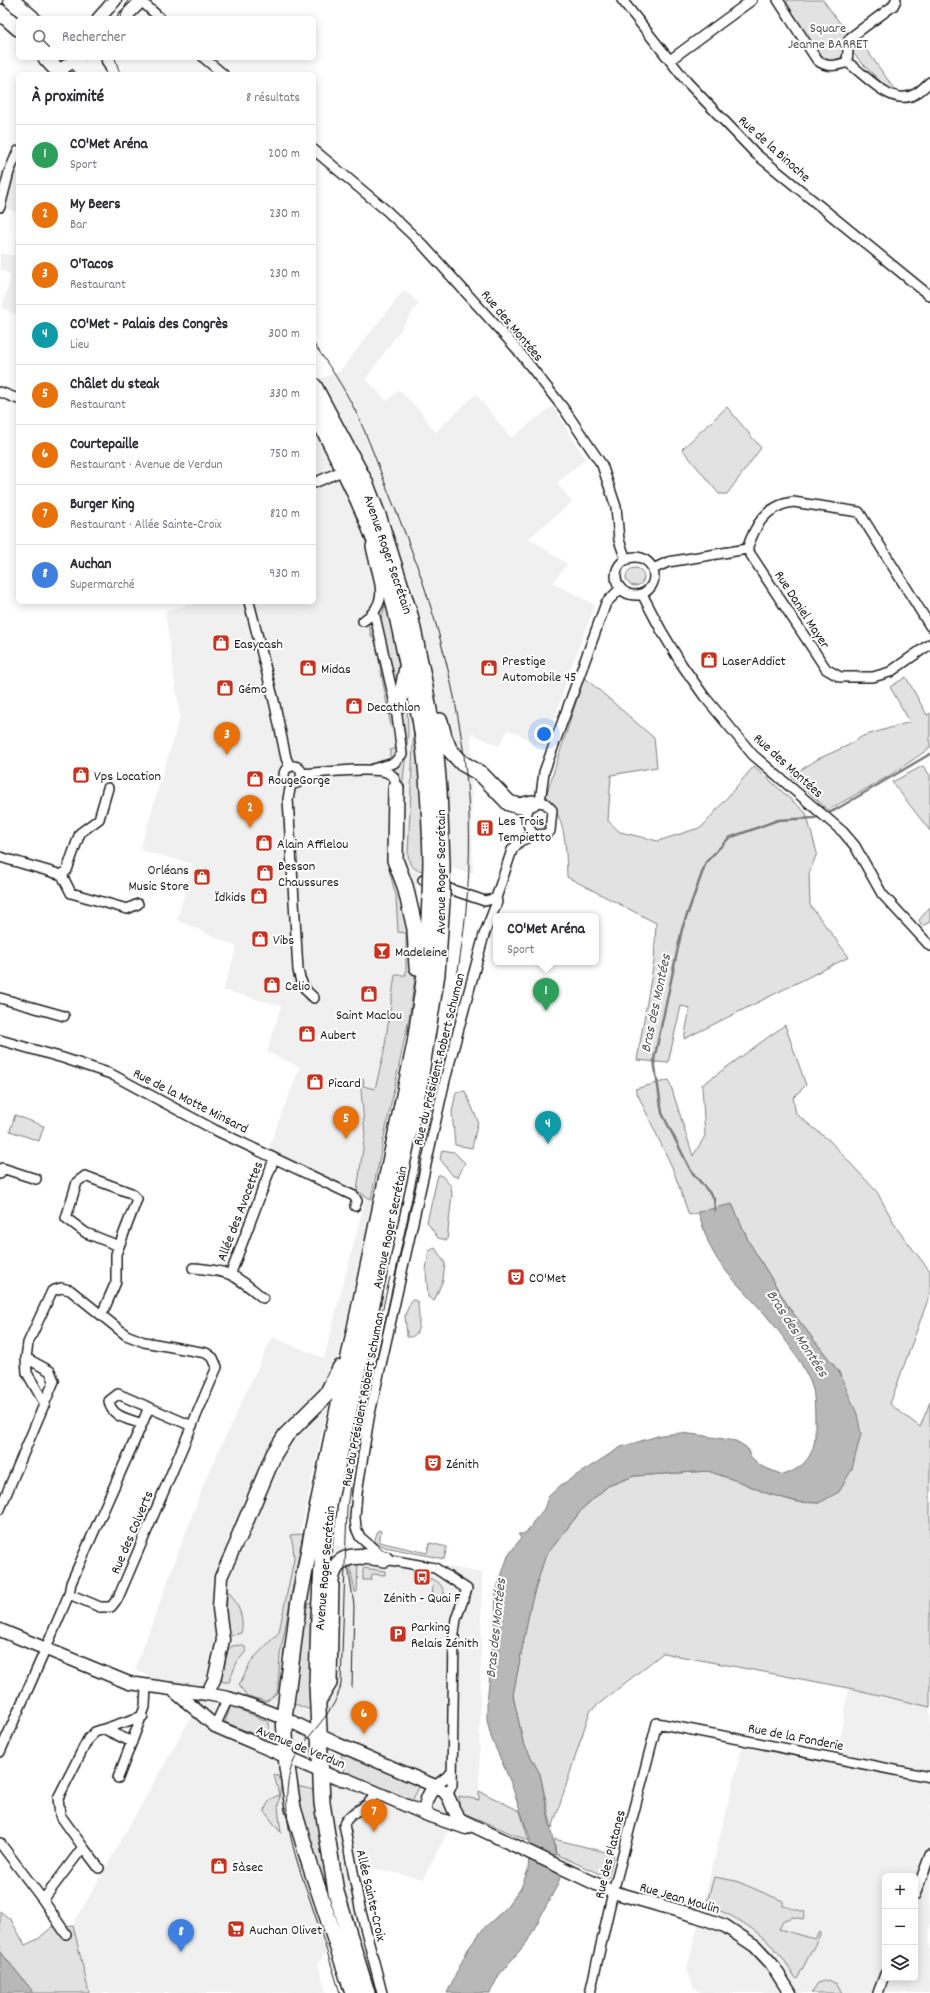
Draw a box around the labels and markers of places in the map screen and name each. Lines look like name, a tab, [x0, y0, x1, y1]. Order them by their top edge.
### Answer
shop icon: Easycash	[211, 633, 231, 653]
place label: Easycash	[234, 635, 283, 655]
shop icon: LaserAddict	[699, 650, 719, 670]
place label: Prestige Automobile 45	[502, 652, 577, 688]
place label: LaserAddict	[722, 652, 786, 672]
shop icon: Midas	[298, 658, 318, 678]
shop icon: Prestige Automobile 45	[479, 658, 499, 678]
place label: Midas	[321, 660, 351, 680]
shop icon: Gémo	[215, 678, 235, 698]
place label: Gémo	[238, 680, 267, 700]
shop icon: Decathlon	[344, 696, 364, 716]
place label: Decathlon	[367, 698, 420, 718]
pin: 3	[214, 722, 240, 755]
shop icon: Vps Location	[71, 765, 91, 785]
place label: Vps Location	[94, 767, 161, 787]
shop icon: RougeGorge	[245, 769, 265, 789]
place label: RougeGorge	[268, 771, 330, 791]
pin: 2	[237, 795, 263, 828]
place label: Les Trois Tempietto	[498, 812, 551, 848]
building icon: Les Trois Tempietto	[475, 818, 495, 838]
shop icon: Alain Afflelou	[254, 833, 274, 853]
place label: Alain Afflelou	[277, 835, 348, 855]
place label: Besson Chaussures	[278, 857, 339, 893]
place label: Orléans Music Store	[129, 861, 189, 897]
shop icon: Besson Chaussures	[255, 863, 275, 883]
shop icon: Orléans Music Store	[192, 867, 212, 887]
shop icon: Ïdkids	[249, 886, 269, 906]
place label: Ïdkids	[215, 888, 246, 908]
shop icon: Vibs	[250, 929, 270, 949]
place label: Vibs	[273, 931, 294, 951]
bar icon: Madeleine	[372, 941, 392, 961]
place label: Madeleine	[395, 943, 447, 963]
shop icon: Celio	[262, 975, 282, 995]
place label: Celio	[285, 977, 310, 997]
pin: 1	[533, 978, 559, 1011]
shop icon: Saint Maclou	[359, 984, 379, 1004]
place label: Saint Maclou	[336, 1006, 402, 1026]
shop icon: Aubert	[297, 1024, 317, 1044]
place label: Aubert	[320, 1026, 356, 1046]
shop icon: Picard	[305, 1072, 325, 1092]
place label: Picard	[328, 1074, 361, 1094]
pin: 5	[333, 1106, 359, 1139]
pin: 4	[535, 1111, 561, 1144]
theatre icon: CO'Met	[506, 1267, 526, 1287]
place label: CO'Met	[529, 1269, 566, 1289]
theatre icon: Zénith	[423, 1453, 443, 1473]
place label: Zénith	[446, 1455, 479, 1475]
bus stop icon: Zénith - Quai F	[412, 1567, 432, 1587]
place label: Zénith - Quai F	[384, 1589, 461, 1609]
place label: Parking Relais Zénith	[411, 1618, 478, 1654]
parking icon: Parking Relais Zénith	[388, 1624, 408, 1644]
pin: 6	[351, 1701, 377, 1734]
pin: 7	[361, 1799, 387, 1832]
shop icon: 5àsec	[209, 1856, 229, 1876]
place label: 5àsec	[232, 1858, 264, 1878]
pin: 8	[168, 1919, 194, 1952]
supermarket icon: Auchan Olivet	[226, 1919, 246, 1939]
place label: Auchan Olivet	[249, 1921, 322, 1941]

